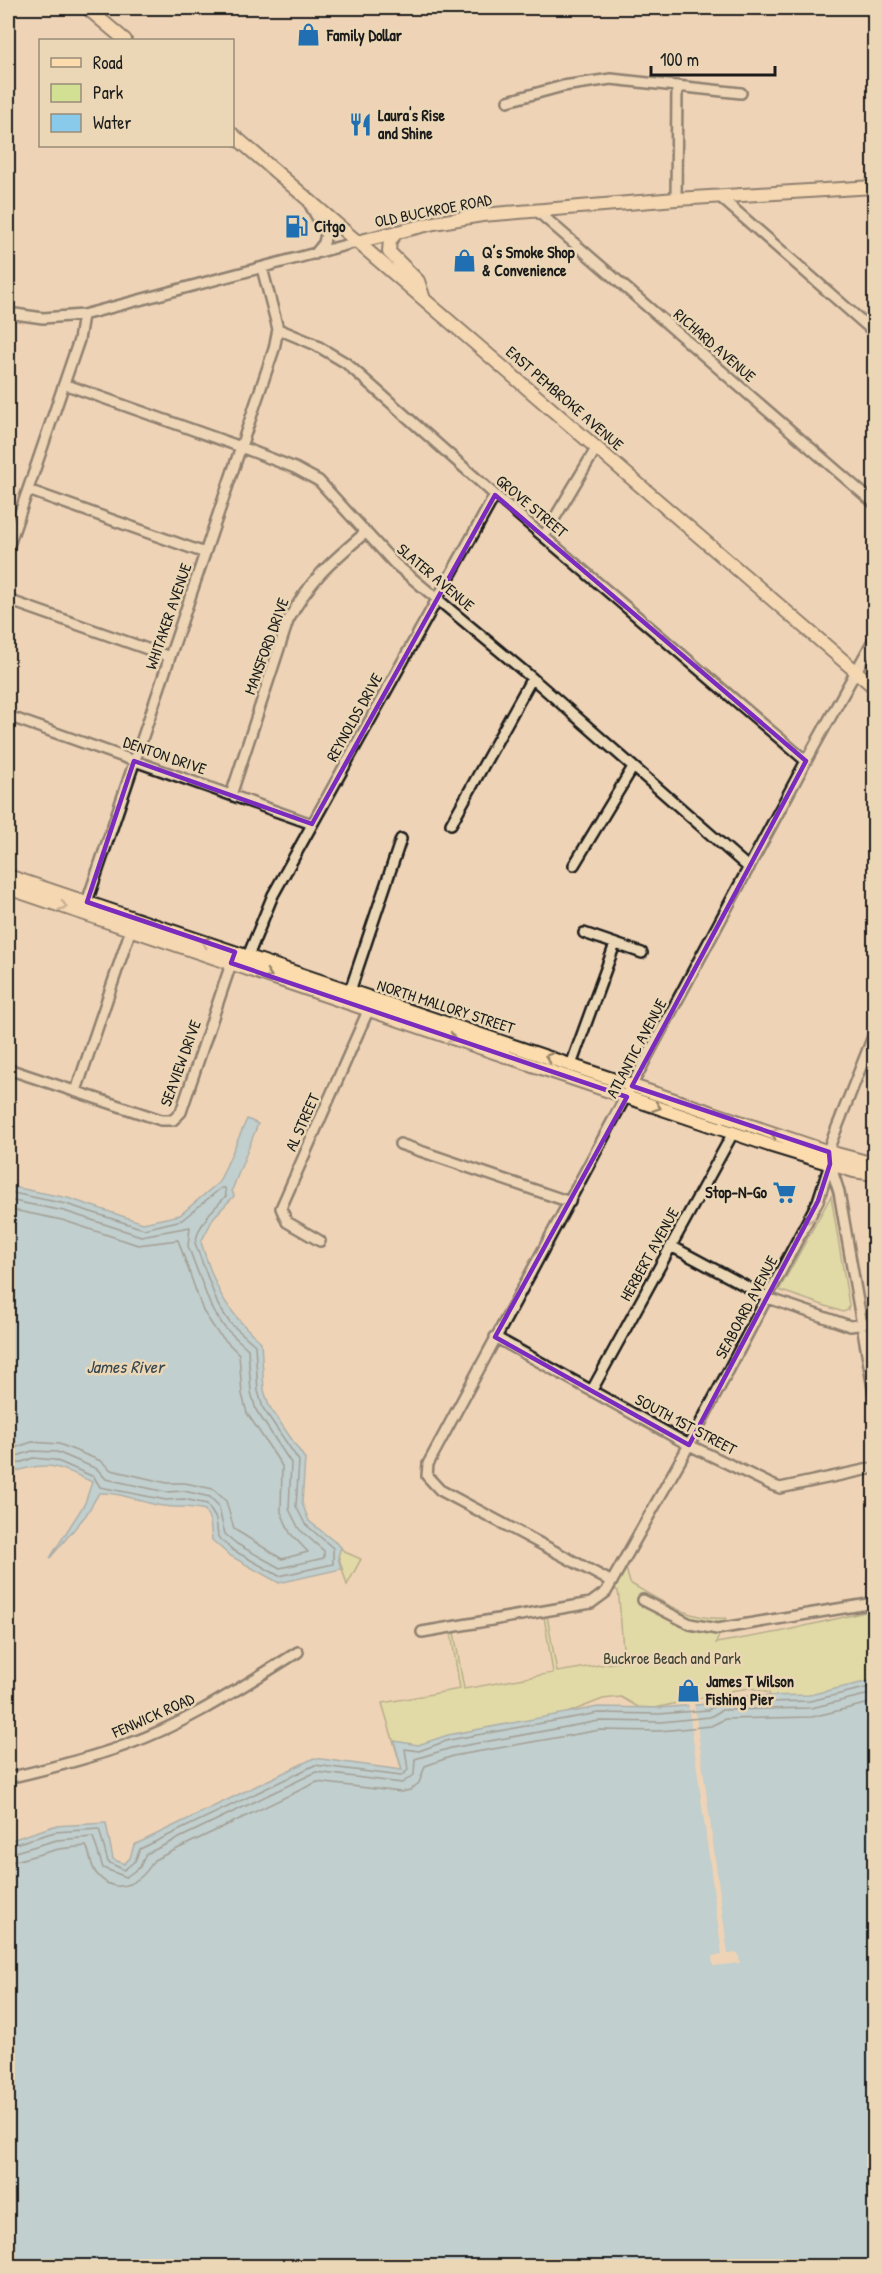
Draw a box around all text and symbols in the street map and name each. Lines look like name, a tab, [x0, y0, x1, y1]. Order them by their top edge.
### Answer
shop icon: Family Dollar	[296, 22, 322, 48]
place label: Family Dollar	[326, 24, 403, 47]
legend	[39, 39, 234, 147]
scale bar	[651, 39, 776, 77]
text: 100 m	[660, 47, 699, 72]
text: Road	[93, 50, 123, 75]
text: Park	[93, 80, 124, 105]
place label: Laura's Rise and Shine	[378, 104, 446, 144]
text: Water	[93, 110, 131, 135]
restaurant icon: Laura's Rise and Shine	[347, 111, 373, 137]
street label: OLD BUCKROE ROAD	[373, 188, 494, 232]
fuel station icon: Citgo	[283, 213, 309, 239]
place label: Citgo	[314, 215, 346, 238]
place label: Q’s Smoke Shop & Convenience	[482, 241, 575, 281]
shop icon: Q’s Smoke Shop & Convenience	[451, 248, 477, 274]
street label: RICHARD AVENUE	[669, 303, 761, 387]
street label: EAST PEMBROKE AVENUE	[501, 341, 629, 455]
street label: GROVE STREET	[491, 470, 573, 543]
street label: SLATER AVENUE	[393, 538, 479, 616]
street label: WHITAKER AVENUE	[140, 560, 196, 672]
street label: MANSFORD DRIVE	[238, 595, 294, 697]
street label: REYNOLDS DRIVE	[321, 669, 387, 765]
street label: DENTON DRIVE	[121, 731, 209, 779]
one-way arrow	[57, 899, 68, 912]
one-way arrow	[200, 937, 211, 950]
one-way arrow	[262, 968, 273, 981]
street label: NORTH MALLORY STREET	[375, 973, 518, 1039]
street label: ATLANTIC AVENUE	[601, 994, 671, 1102]
street label: SEAVIEW DRIVE	[154, 1017, 206, 1109]
one-way arrow	[446, 1031, 457, 1044]
one-way arrow	[544, 1052, 555, 1065]
street label: AL STREET	[280, 1089, 325, 1154]
one-way arrow	[651, 1100, 662, 1113]
one-way arrow	[769, 1128, 780, 1140]
supermarket icon: Stop-N-Go	[772, 1179, 798, 1205]
place label: Stop-N-Go	[705, 1181, 768, 1204]
street label: HERBERT AVENUE	[614, 1203, 684, 1305]
one-way arrow	[805, 1212, 816, 1223]
street label: SEABOARD AVENUE	[710, 1252, 782, 1362]
water label: James River	[86, 1354, 166, 1379]
street label: SOUTH 1ST STREET	[632, 1388, 741, 1460]
park label: Buckroe Beach and Park	[603, 1647, 741, 1669]
place label: James T Wilson Fishing Pier	[705, 1670, 794, 1711]
shop icon: James T Wilson Fishing Pier	[675, 1677, 701, 1703]
street label: FENWICK ROAD	[108, 1687, 198, 1743]

